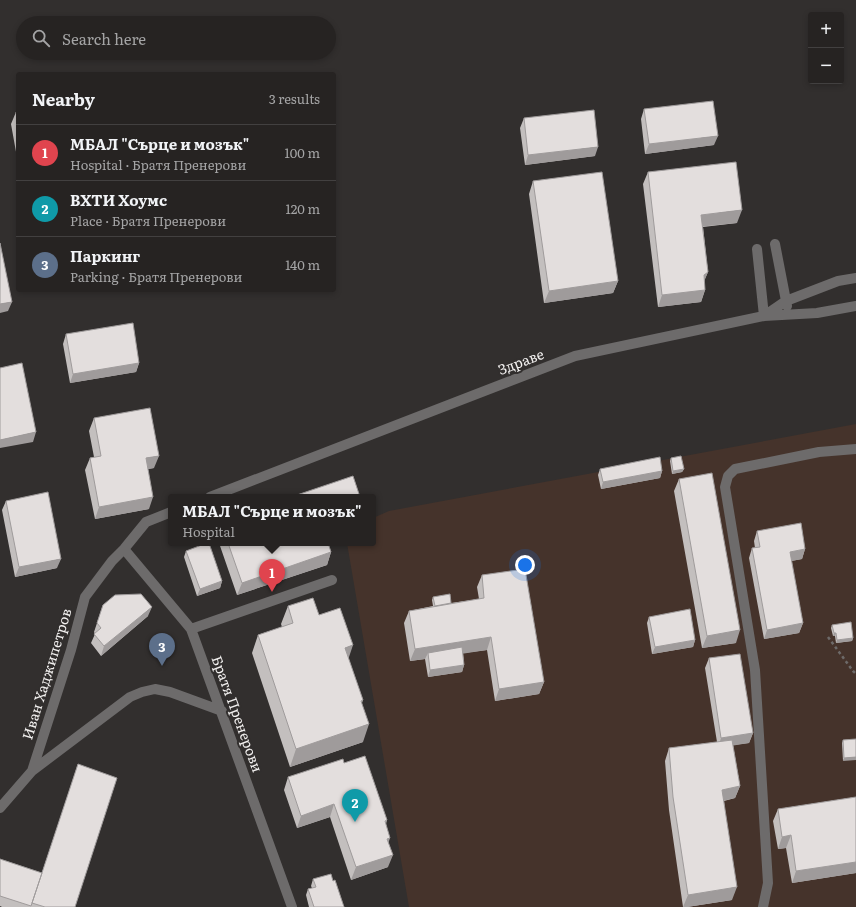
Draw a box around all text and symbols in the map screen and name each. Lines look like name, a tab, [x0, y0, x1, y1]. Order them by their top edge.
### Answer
map controls	[808, 12, 844, 84]
button: +	[808, 12, 844, 48]
search box	[16, 16, 336, 60]
icon: search	[30, 27, 52, 49]
text: Search here	[62, 27, 146, 50]
button: −	[808, 48, 844, 84]
text: Nearby	[32, 86, 95, 111]
text: 3 results	[269, 89, 320, 108]
text: МБАЛ "Сърце и мозък"	[70, 132, 249, 155]
text: 1	[42, 143, 48, 162]
text: 100 m	[284, 143, 320, 162]
text: Hospital · Братя Пренерови	[70, 155, 246, 174]
text: ВХТИ Хоумс	[70, 188, 167, 211]
text: 2	[42, 199, 48, 218]
text: 120 m	[285, 199, 320, 218]
text: Place · Братя Пренерови	[70, 211, 226, 230]
text: Паркинг	[70, 244, 140, 267]
text: 3	[41, 255, 49, 274]
text: 140 m	[285, 255, 320, 274]
text: Parking · Братя Пренерови	[70, 267, 242, 286]
street label: Здраве	[495, 343, 547, 379]
popup	[168, 494, 376, 546]
text: МБАЛ "Сърце и мозък"	[182, 499, 362, 522]
text: Hospital	[182, 522, 235, 541]
your location	[515, 555, 535, 575]
pin: 1	[259, 559, 285, 592]
street label: Иван Хаджипетров	[17, 605, 76, 742]
pin: 3	[149, 633, 175, 666]
street label: Братя Пренерови	[208, 652, 268, 775]
pin: 2	[342, 789, 368, 822]

